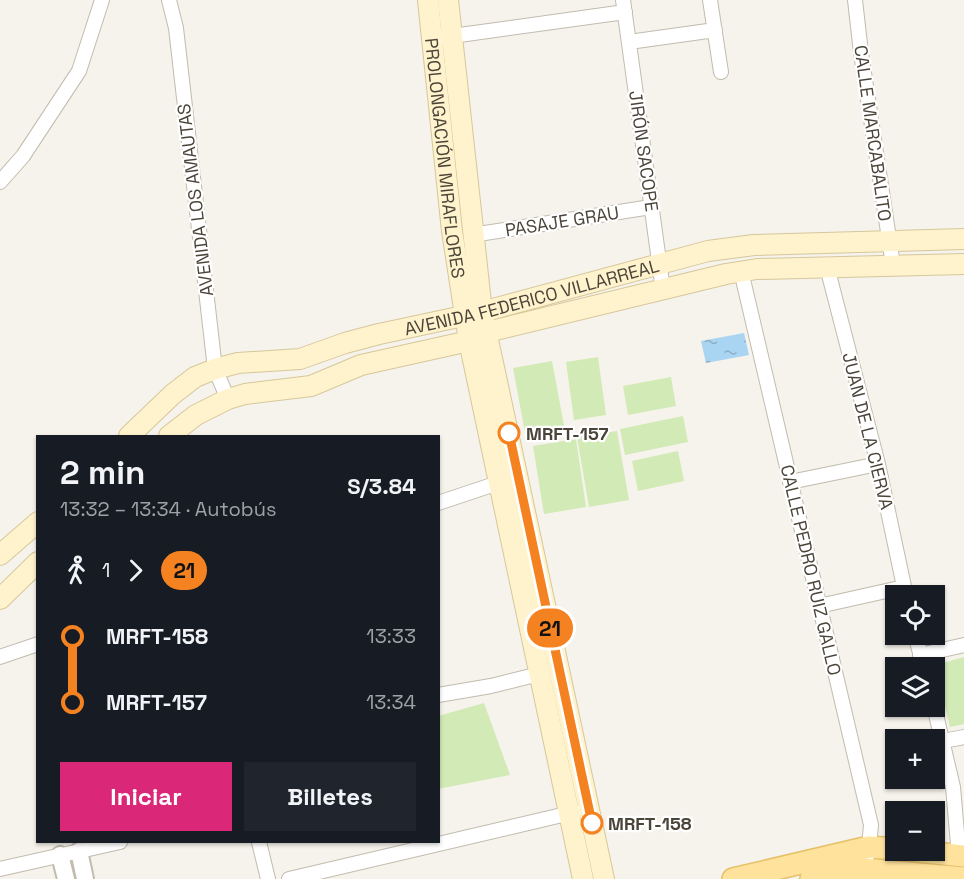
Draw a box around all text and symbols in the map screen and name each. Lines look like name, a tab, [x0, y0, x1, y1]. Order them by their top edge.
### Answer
street label: PROLONGACIÓN MIRAFLORES	[420, 37, 471, 280]
street label: CALLE MARCABALITO	[849, 43, 897, 223]
street label: JIRÓN SACOPE	[624, 89, 664, 213]
street label: AVENIDA LOS AMAUTAS	[172, 102, 218, 298]
street label: PASAJE GRAU	[503, 201, 621, 241]
street label: AVENIDA FEDERICO VILLARREAL	[402, 253, 661, 340]
street label: JUAN DE LA CIERVA	[837, 350, 899, 512]
marker: MRFT-157	[498, 422, 520, 444]
place label: MRFT-157	[526, 422, 609, 445]
text: 2 min	[60, 452, 145, 494]
street label: CALLE PEDRO RUIZ GALLO	[776, 462, 846, 678]
text: S/3.84	[347, 472, 416, 500]
text: 13:32 – 13:34 · Autobús	[60, 496, 276, 522]
icon: walk	[60, 554, 93, 587]
icon: forward	[119, 554, 152, 587]
text: 1	[102, 557, 110, 583]
text: 21	[173, 557, 195, 584]
map controls	[885, 585, 945, 861]
button: locate	[885, 585, 945, 645]
line badge: 21	[523, 608, 577, 648]
text: 21	[539, 615, 561, 642]
text: MRFT-158	[106, 622, 208, 650]
text: 13:33	[366, 623, 416, 649]
button: layers	[885, 657, 945, 717]
text: MRFT-157	[106, 688, 207, 716]
text: 13:34	[366, 689, 416, 715]
button: +	[885, 729, 945, 789]
button: Iniciar	[60, 762, 232, 831]
button: Billetes	[244, 762, 416, 831]
button: −	[885, 801, 945, 861]
marker: MRFT-158	[581, 812, 603, 834]
place label: MRFT-158	[608, 812, 692, 835]

